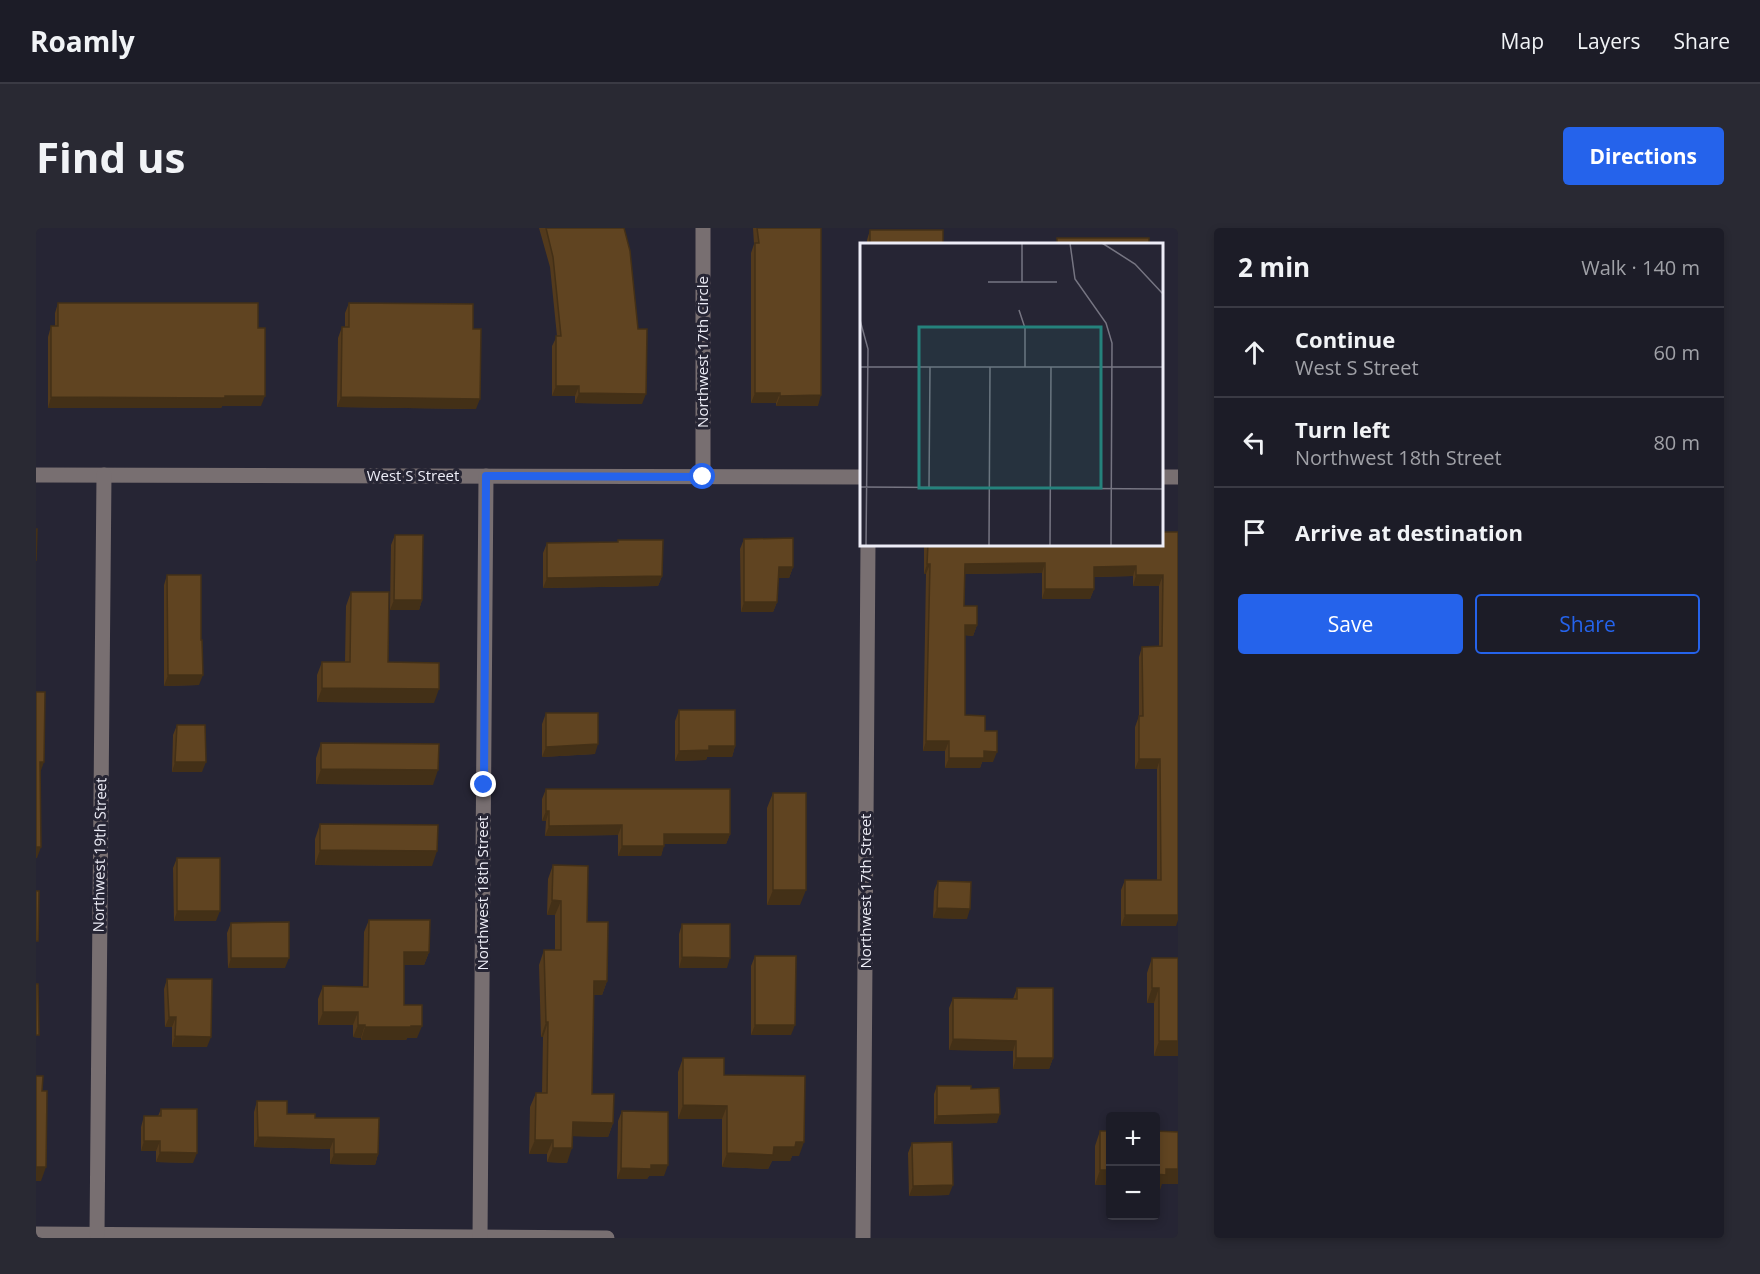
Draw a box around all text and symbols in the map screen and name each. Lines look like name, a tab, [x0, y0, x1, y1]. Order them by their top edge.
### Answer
text: Roamly	[30, 22, 135, 60]
text: Map	[1501, 27, 1544, 55]
text: Layers	[1577, 27, 1641, 55]
text: Share	[1674, 27, 1730, 55]
button: Directions	[1563, 127, 1724, 185]
text: Find us	[36, 128, 185, 185]
inset map	[860, 243, 1163, 546]
text: 2 min	[1238, 249, 1310, 285]
text: Walk · 140 m	[1581, 254, 1700, 281]
street label: Northwest 17th Circle	[692, 276, 712, 428]
text: Continue	[1295, 324, 1395, 354]
icon: ahead	[1238, 336, 1271, 369]
text: 60 m	[1653, 339, 1700, 366]
text: West S Street	[1295, 354, 1419, 381]
text: Turn left	[1295, 414, 1390, 444]
icon: left	[1238, 426, 1271, 459]
text: 80 m	[1653, 429, 1700, 456]
text: Northwest 18th Street	[1295, 444, 1502, 471]
route start	[689, 463, 715, 489]
street label: West S Street	[367, 465, 459, 485]
icon: arrive	[1238, 516, 1271, 549]
text: Arrive at destination	[1295, 517, 1523, 547]
button: Save	[1238, 594, 1463, 654]
button: Share	[1475, 594, 1700, 654]
route end	[470, 771, 496, 797]
street label: Northwest 19th Street	[88, 777, 110, 933]
street label: Northwest 17th Street	[855, 814, 875, 968]
street label: Northwest 18th Street	[472, 816, 492, 970]
map controls	[1106, 1112, 1160, 1220]
button: +	[1106, 1112, 1160, 1166]
button: −	[1106, 1166, 1160, 1220]

